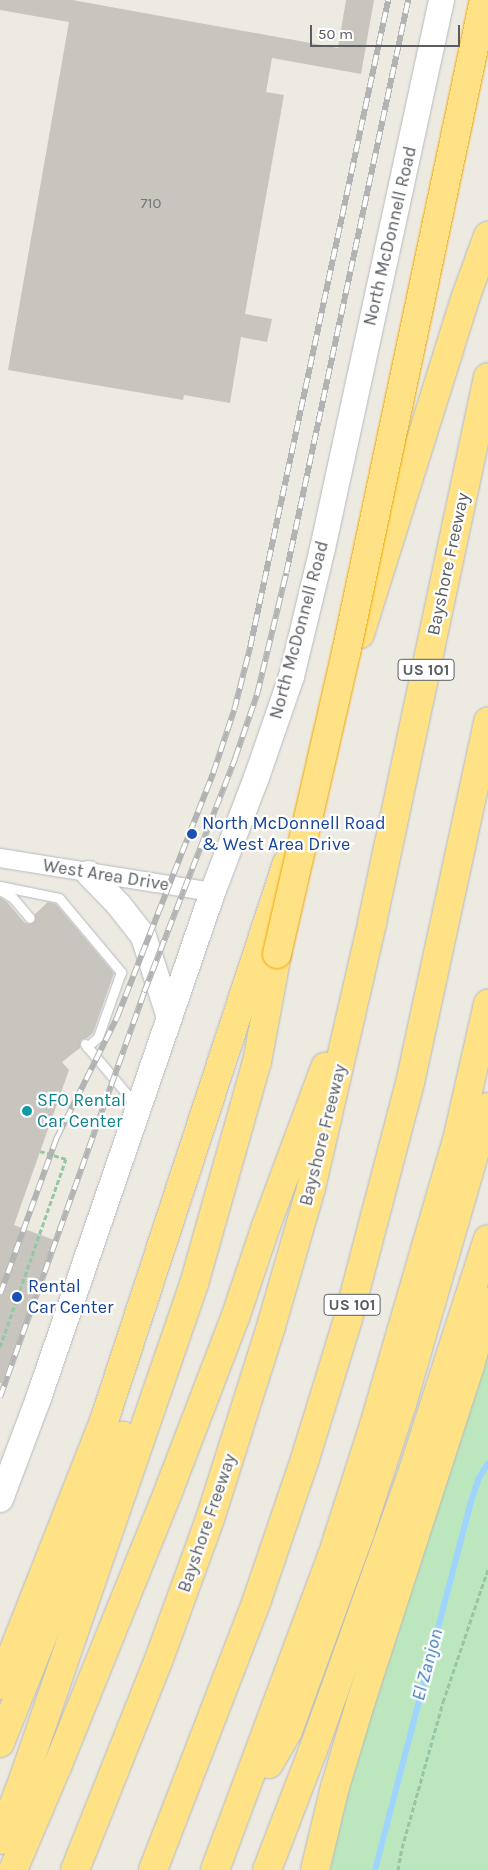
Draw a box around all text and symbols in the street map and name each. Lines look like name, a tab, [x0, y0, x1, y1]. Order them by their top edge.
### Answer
scale bar	[313, 15, 463, 47]
text: 50 m	[318, 25, 353, 43]
street label: North McDonnell Road	[359, 144, 421, 328]
house number: 710	[141, 195, 161, 213]
street label: Bayshore Freeway	[422, 491, 474, 637]
street label: North McDonnell Road	[265, 539, 333, 721]
road number: US 101	[397, 656, 455, 684]
place label: North McDonnell Road & West Area Drive	[202, 813, 386, 856]
marker: North McDonnell Road & West Area Drive	[186, 828, 198, 840]
street label: West Area Drive	[41, 854, 171, 896]
street label: Bayshore Freeway	[295, 1062, 351, 1208]
place label: SFO Rental Car Center	[37, 1090, 126, 1132]
marker: SFO Rental Car Center	[21, 1105, 33, 1117]
place label: Rental Car Center	[28, 1276, 113, 1318]
marker: Rental Car Center	[10, 1290, 24, 1304]
road number: US 101	[323, 1292, 381, 1318]
street label: Bayshore Freeway	[173, 1451, 241, 1595]
water label: El Zanjon	[407, 1627, 449, 1703]

